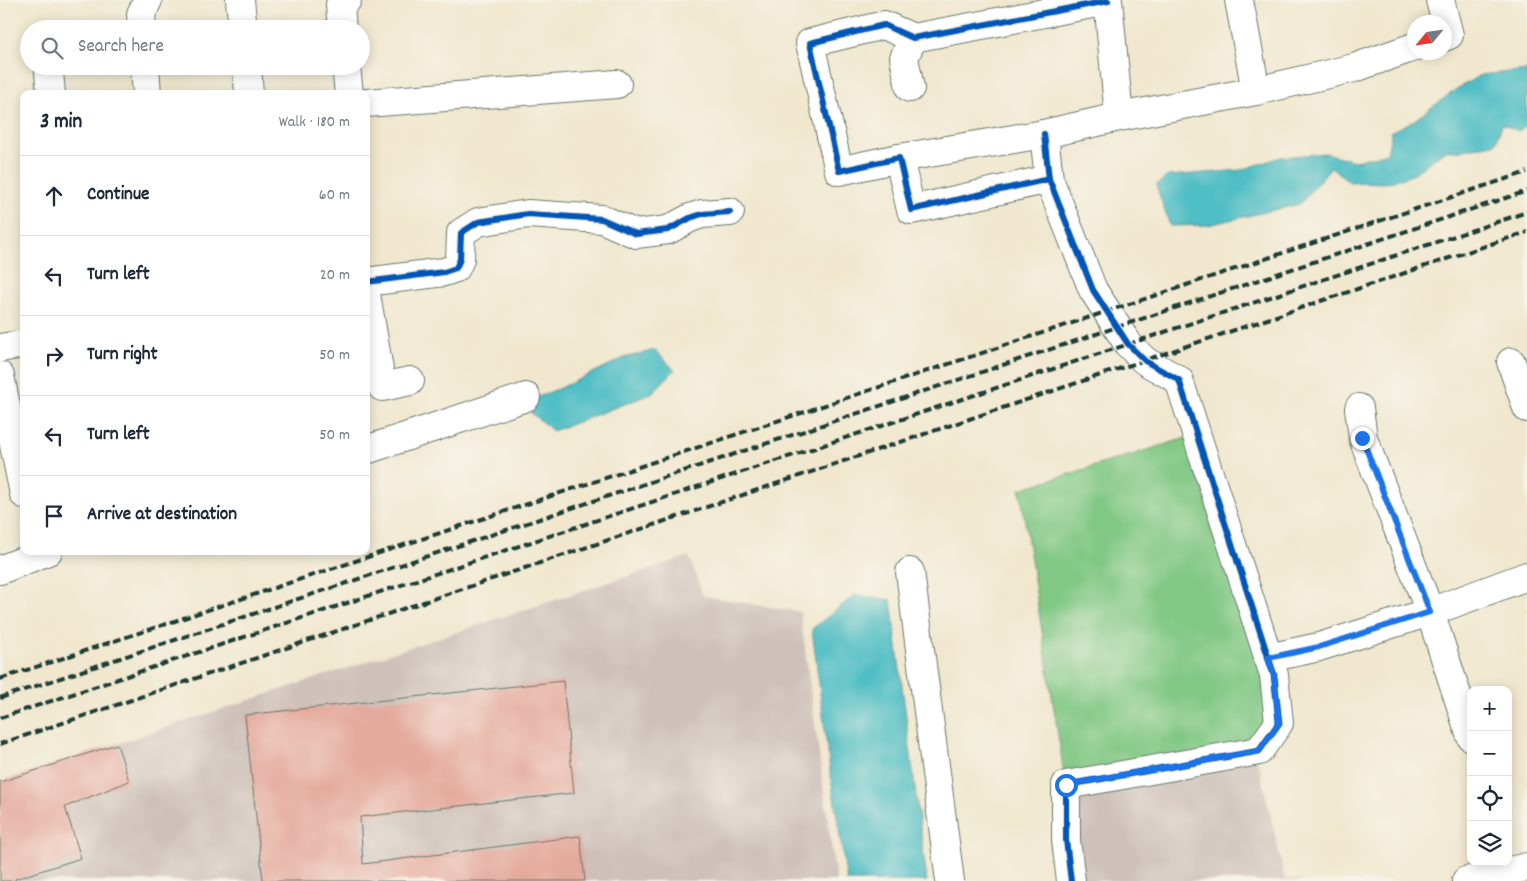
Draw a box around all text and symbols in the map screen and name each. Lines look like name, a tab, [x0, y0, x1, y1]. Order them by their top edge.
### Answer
north arrow	[1407, 15, 1452, 60]
search box	[20, 20, 370, 75]
icon: search	[38, 34, 66, 62]
text: Search here	[78, 34, 164, 61]
text: 3 min	[40, 108, 82, 138]
text: Walk · 180 m	[279, 111, 350, 134]
icon: ahead	[40, 182, 68, 210]
text: Continue	[87, 182, 149, 209]
text: 60 m	[319, 184, 350, 207]
icon: left	[40, 262, 68, 290]
text: Turn left	[87, 262, 150, 289]
text: 20 m	[320, 264, 350, 287]
icon: right	[40, 342, 68, 370]
text: Turn right	[87, 342, 158, 369]
text: 50 m	[319, 344, 350, 367]
icon: left	[40, 422, 68, 450]
text: Turn left	[87, 422, 150, 449]
text: 50 m	[319, 424, 350, 447]
route end	[1351, 427, 1374, 450]
icon: arrive	[40, 502, 68, 530]
text: Arrive at destination	[87, 502, 237, 529]
map controls	[1467, 686, 1512, 866]
button: +	[1467, 686, 1512, 731]
button: −	[1467, 731, 1512, 776]
route start	[1055, 774, 1078, 797]
button: locate	[1467, 776, 1512, 821]
button: layers	[1467, 821, 1512, 866]

